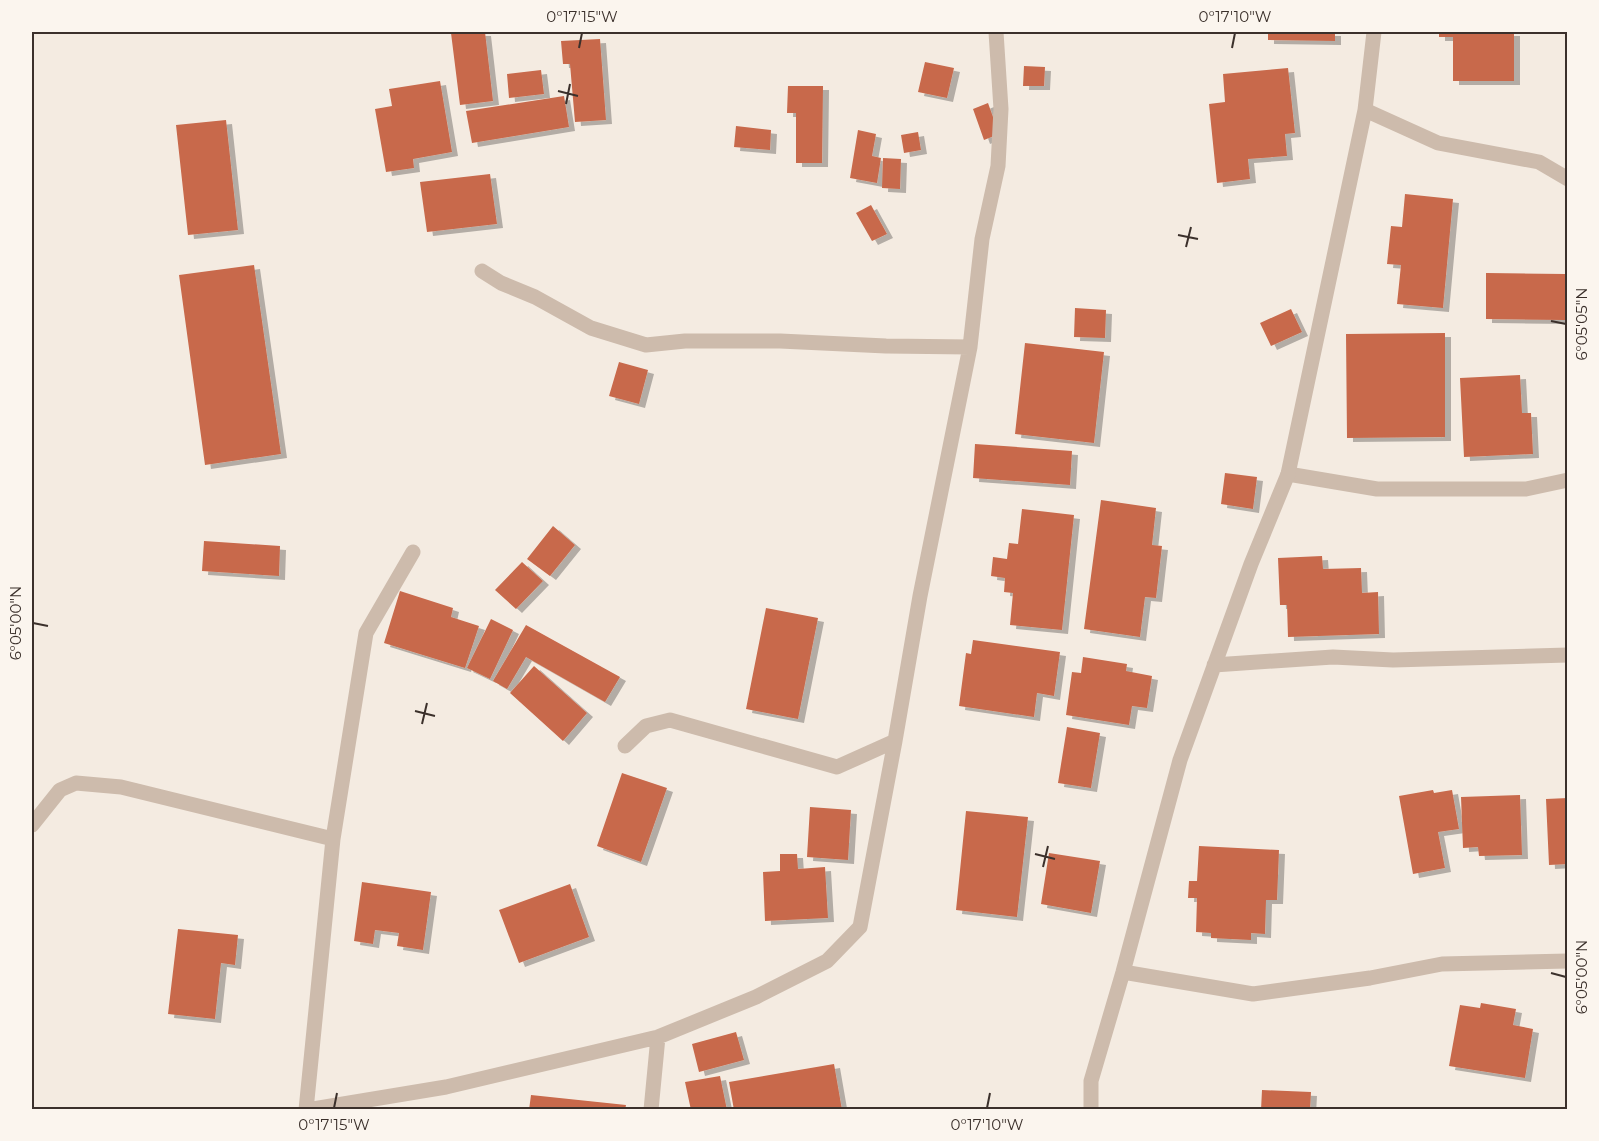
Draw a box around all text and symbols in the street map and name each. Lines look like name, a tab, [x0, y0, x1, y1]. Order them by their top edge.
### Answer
text: 0°17'15"W	[546, 7, 618, 26]
text: 0°17'10"W	[1198, 7, 1272, 26]
text: 6°05'05"N	[1572, 288, 1591, 360]
text: 6°05'00"N	[6, 586, 25, 660]
text: 6°05'00"N	[1572, 940, 1591, 1014]
text: 0°17'15"W	[298, 1115, 370, 1134]
text: 0°17'10"W	[950, 1115, 1024, 1134]

